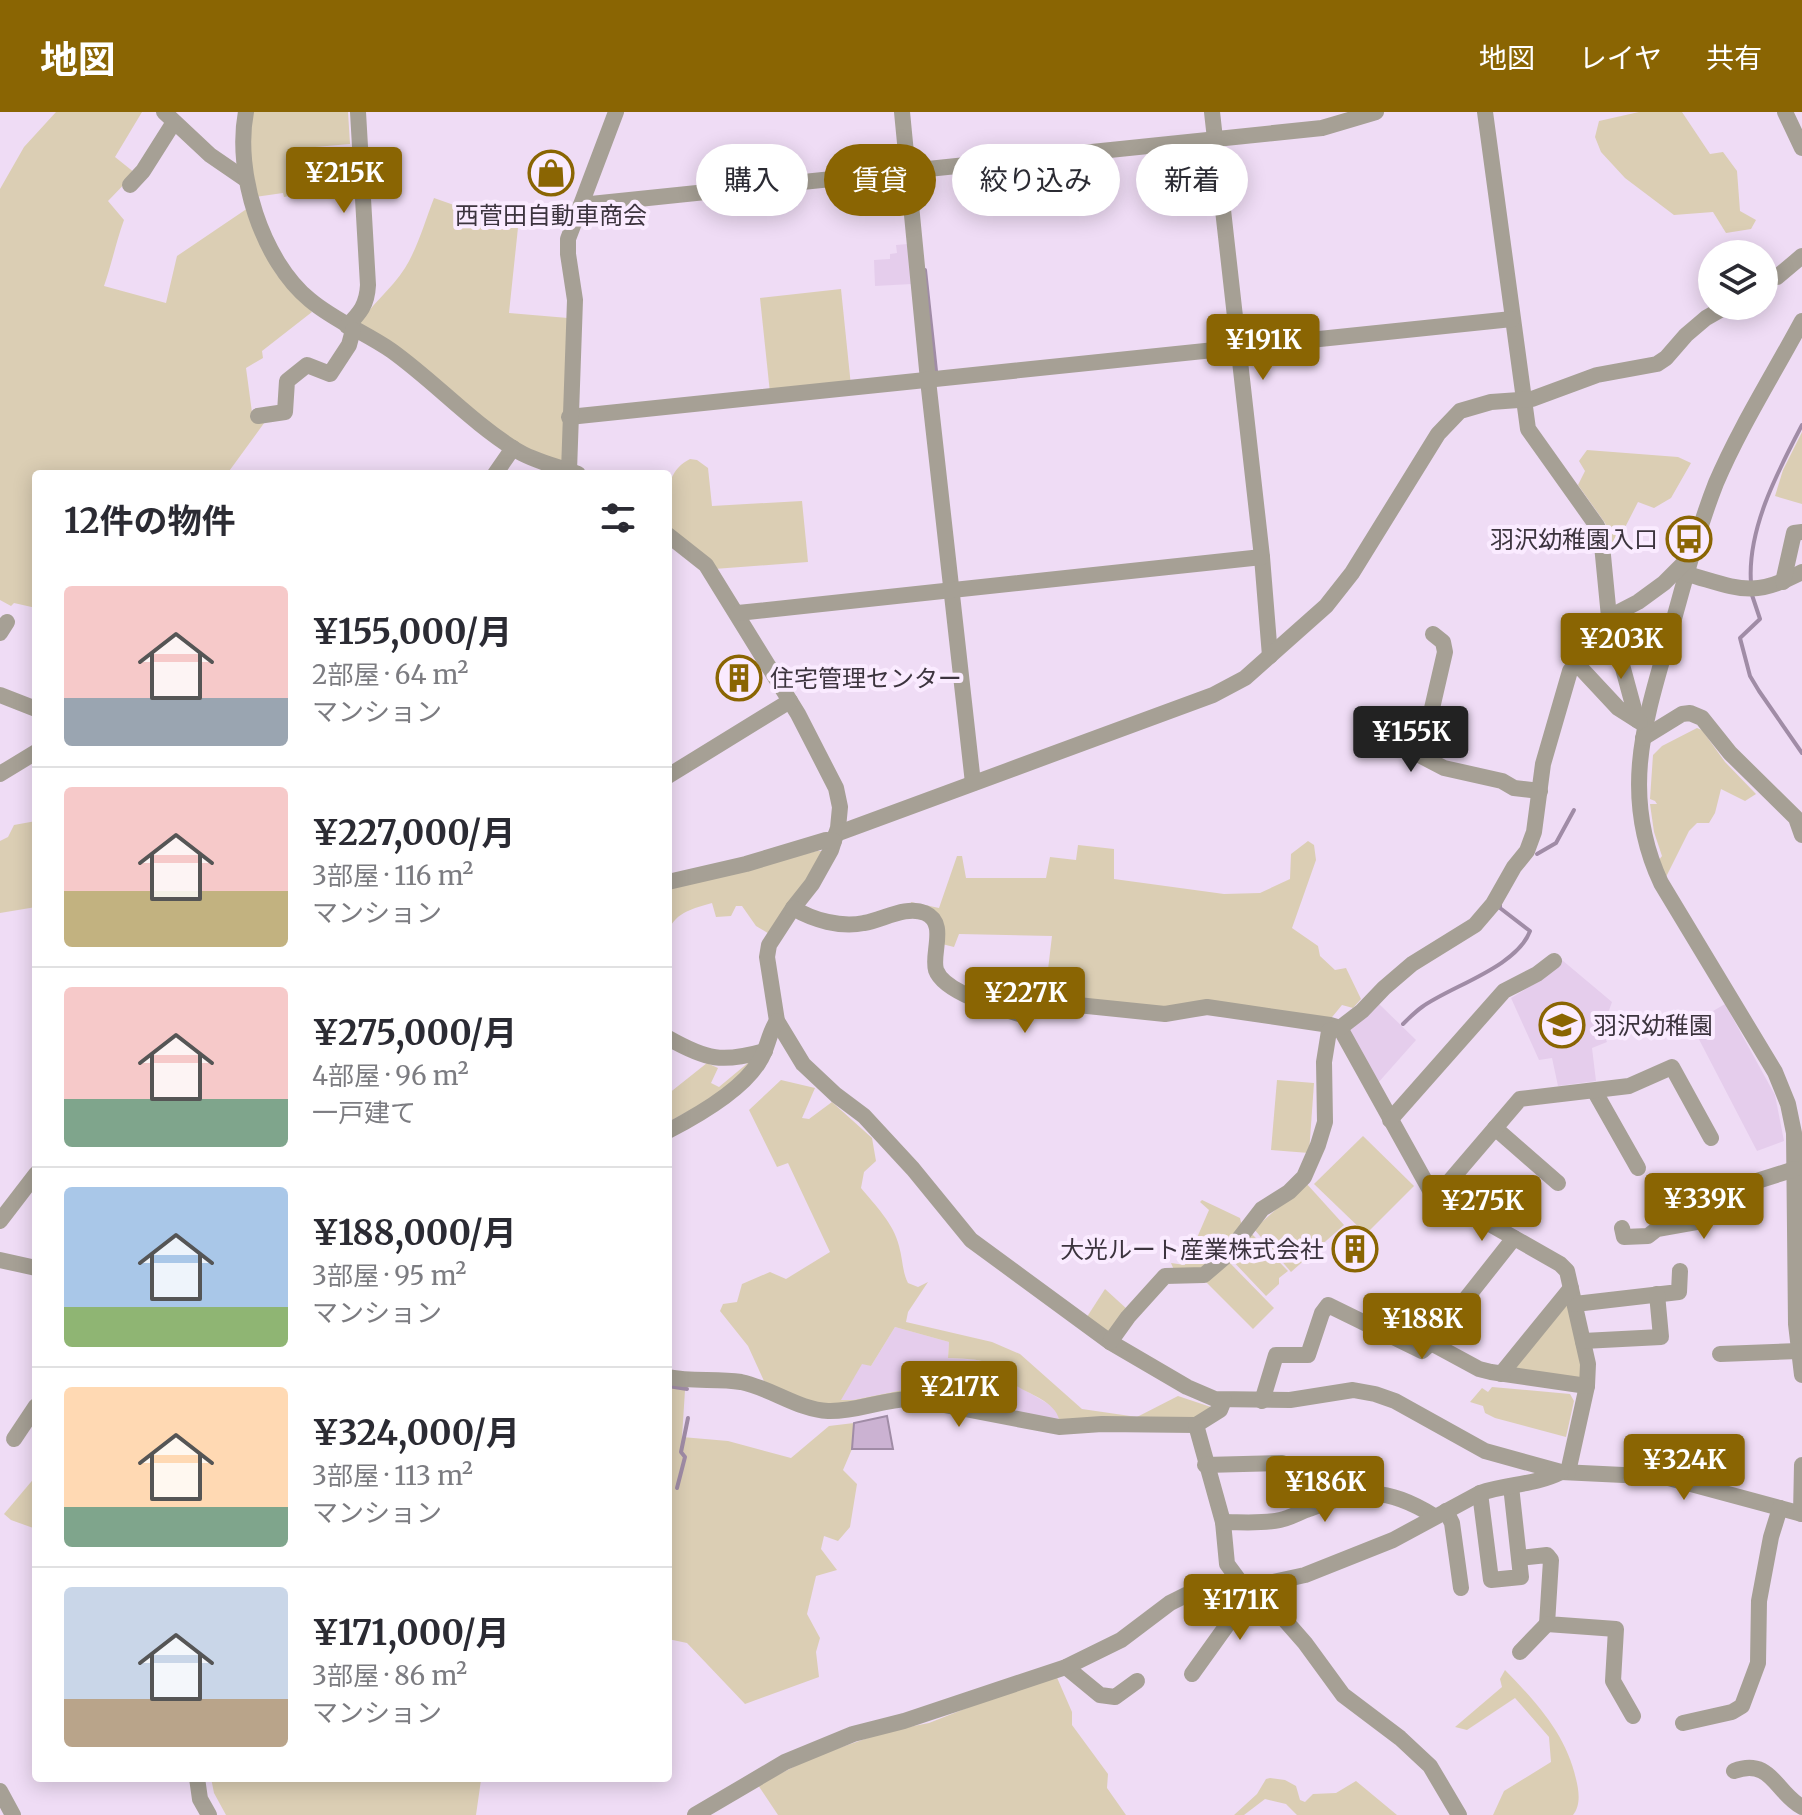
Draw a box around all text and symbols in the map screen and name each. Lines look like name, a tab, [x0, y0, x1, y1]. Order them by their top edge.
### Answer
text: 地図	[40, 36, 116, 83]
text: 地図	[1479, 40, 1535, 76]
text: レイヤ	[1579, 40, 1662, 76]
text: 共有	[1706, 40, 1762, 76]
chip: 購入	[696, 144, 808, 216]
chip: 賃貸	[824, 144, 936, 216]
chip: 絞り込み	[952, 144, 1120, 216]
chip: 新着	[1136, 144, 1248, 216]
pin: ¥215K	[288, 147, 400, 215]
shop icon: 西菅田自動車商会	[527, 149, 575, 197]
text: ¥215K	[304, 156, 384, 189]
place label: 西菅田自動車商会	[455, 200, 647, 231]
map controls	[1698, 240, 1778, 320]
button: layers	[1698, 240, 1778, 320]
pin: ¥191K	[1207, 314, 1319, 382]
text: ¥191K	[1225, 323, 1301, 356]
icon: filters	[596, 496, 640, 540]
text: 12件の物件	[64, 500, 235, 542]
bus stop icon: 羽沢幼稚園入口	[1665, 515, 1713, 563]
place label: 羽沢幼稚園入口	[1490, 524, 1658, 555]
text: ¥155,000/月	[312, 611, 512, 653]
pin: ¥203K	[1565, 613, 1677, 681]
icon: home	[128, 618, 224, 714]
text: ¥203K	[1579, 622, 1663, 655]
building icon: 住宅管理センター	[715, 654, 763, 702]
text: 2部屋 · 64 m²	[312, 658, 468, 691]
place label: 住宅管理センター	[770, 663, 962, 694]
text: マンション	[312, 695, 442, 728]
pin: ¥155K	[1355, 706, 1467, 774]
text: ¥155K	[1371, 715, 1451, 748]
text: ¥227,000/月	[312, 812, 515, 854]
icon: home	[128, 819, 224, 915]
text: 3部屋 · 116 m²	[312, 859, 473, 892]
text: マンション	[312, 896, 442, 929]
pin: ¥227K	[969, 967, 1081, 1035]
text: ¥227K	[983, 976, 1067, 1009]
school or university icon: 羽沢幼稚園	[1538, 1001, 1586, 1049]
place label: 羽沢幼稚園	[1593, 1010, 1713, 1041]
text: ¥275,000/月	[312, 1012, 517, 1054]
icon: home	[128, 1019, 224, 1115]
text: 4部屋 · 96 m²	[312, 1059, 469, 1092]
text: 一戸建て	[312, 1096, 416, 1129]
pin: ¥339K	[1648, 1173, 1760, 1241]
pin: ¥275K	[1426, 1175, 1538, 1243]
text: ¥339K	[1663, 1182, 1745, 1215]
text: ¥275K	[1440, 1184, 1524, 1217]
text: ¥188,000/月	[312, 1212, 517, 1254]
icon: home	[128, 1219, 224, 1315]
building icon: 大光ルート産業株式会社	[1331, 1225, 1379, 1273]
place label: 大光ルート産業株式会社	[1060, 1234, 1324, 1265]
text: 3部屋 · 95 m²	[312, 1259, 466, 1292]
pin: ¥188K	[1366, 1293, 1478, 1361]
text: マンション	[312, 1296, 442, 1329]
text: ¥188K	[1381, 1302, 1463, 1335]
pin: ¥217K	[903, 1361, 1015, 1429]
text: ¥217K	[919, 1370, 999, 1403]
text: ¥324,000/月	[312, 1412, 520, 1454]
icon: home	[128, 1419, 224, 1515]
pin: ¥324K	[1628, 1434, 1740, 1502]
text: ¥324K	[1642, 1443, 1726, 1476]
pin: ¥186K	[1269, 1456, 1381, 1524]
text: 3部屋 · 113 m²	[312, 1459, 473, 1492]
text: ¥186K	[1284, 1465, 1366, 1498]
text: マンション	[312, 1496, 442, 1529]
pin: ¥171K	[1184, 1574, 1296, 1642]
text: ¥171K	[1202, 1583, 1278, 1616]
text: ¥171,000/月	[312, 1612, 510, 1654]
icon: home	[128, 1619, 224, 1715]
text: 3部屋 · 86 m²	[312, 1659, 467, 1692]
text: マンション	[312, 1696, 442, 1729]

